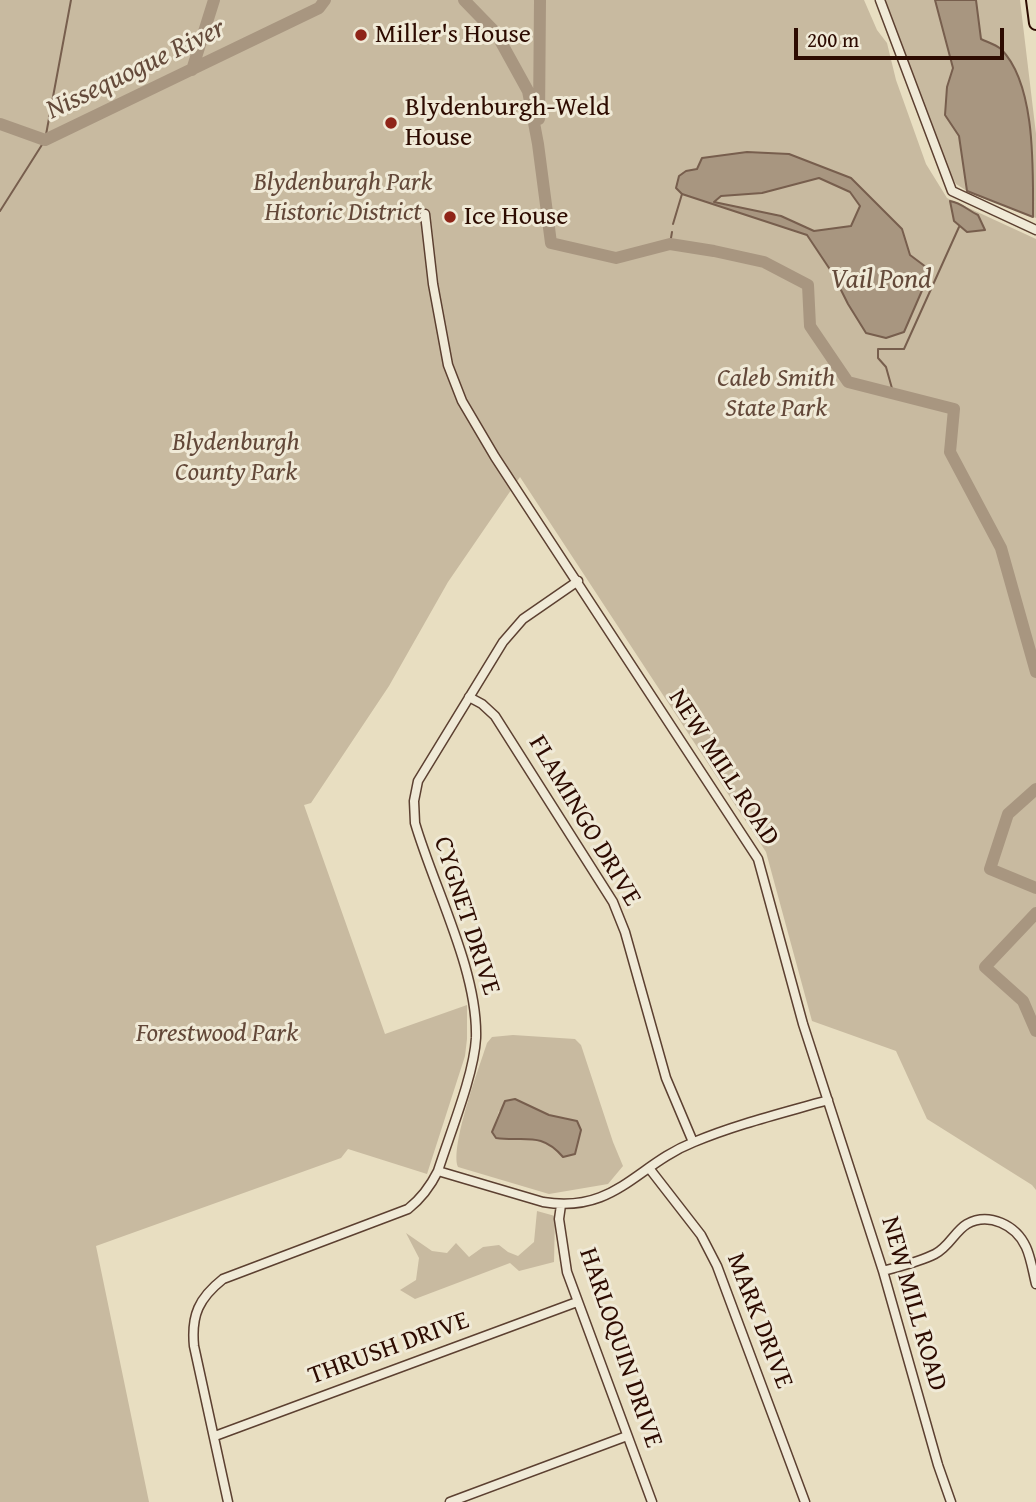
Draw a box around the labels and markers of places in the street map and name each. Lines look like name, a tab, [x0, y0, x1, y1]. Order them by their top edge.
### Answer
place label: Miller's House	[375, 19, 531, 51]
marker: Miller's House	[353, 27, 369, 43]
place label: Blydenburgh-Weld House	[405, 92, 610, 154]
marker: Blydenburgh-Weld House	[383, 115, 399, 131]
place label: Ice House	[464, 201, 569, 233]
marker: Ice House	[442, 209, 458, 225]

